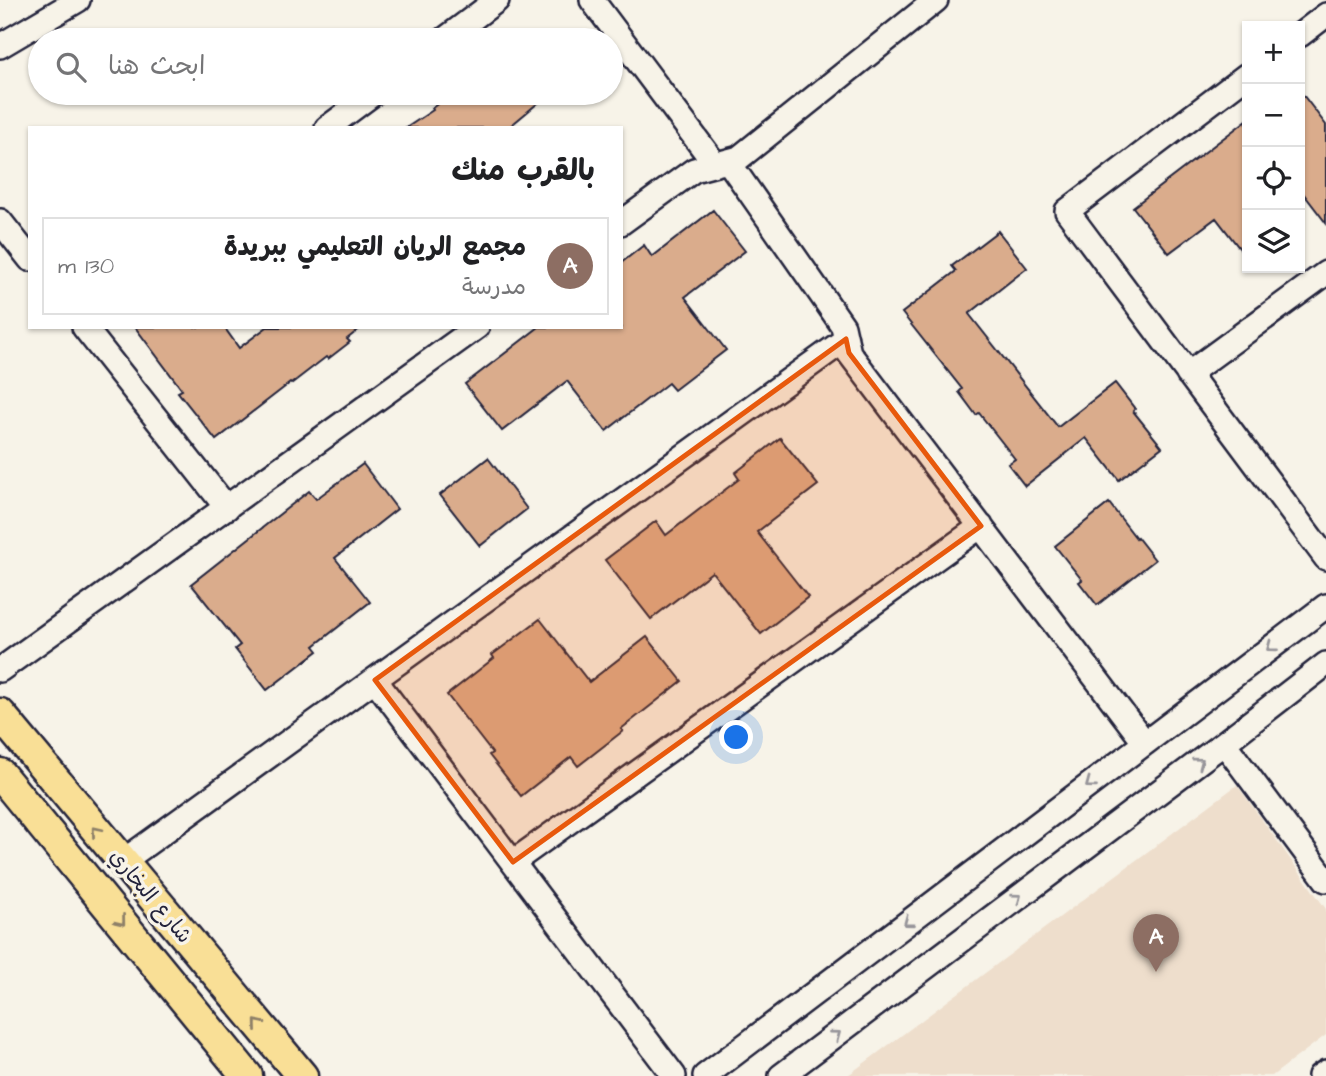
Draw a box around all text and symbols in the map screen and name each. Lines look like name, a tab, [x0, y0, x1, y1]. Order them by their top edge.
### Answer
map controls	[1242, 21, 1305, 273]
button: +	[1242, 21, 1305, 84]
search box	[28, 28, 623, 105]
icon: search	[52, 48, 90, 86]
text: ابحث هنا	[108, 48, 205, 84]
button: −	[1242, 84, 1305, 147]
button: locate	[1242, 147, 1305, 210]
text: بالقرب منك	[451, 150, 595, 192]
button: layers	[1242, 210, 1305, 273]
text: مجمع الريان التعليمي ببريدة	[224, 229, 526, 265]
text: 130 m	[58, 250, 114, 282]
text: A	[563, 250, 577, 282]
text: مدرسة	[462, 271, 526, 303]
one-way arrow	[1267, 639, 1279, 652]
your location	[719, 720, 753, 754]
one-way arrow	[1192, 757, 1204, 770]
one-way arrow	[1085, 776, 1097, 789]
one-way arrow	[92, 826, 104, 839]
street label: شارع البخاري	[103, 843, 199, 950]
one-way arrow	[1010, 894, 1022, 907]
one-way arrow	[904, 913, 916, 926]
one-way arrow	[112, 914, 125, 926]
pin: A	[1133, 914, 1179, 972]
one-way arrow	[254, 1019, 266, 1032]
one-way arrow	[828, 1031, 840, 1043]

